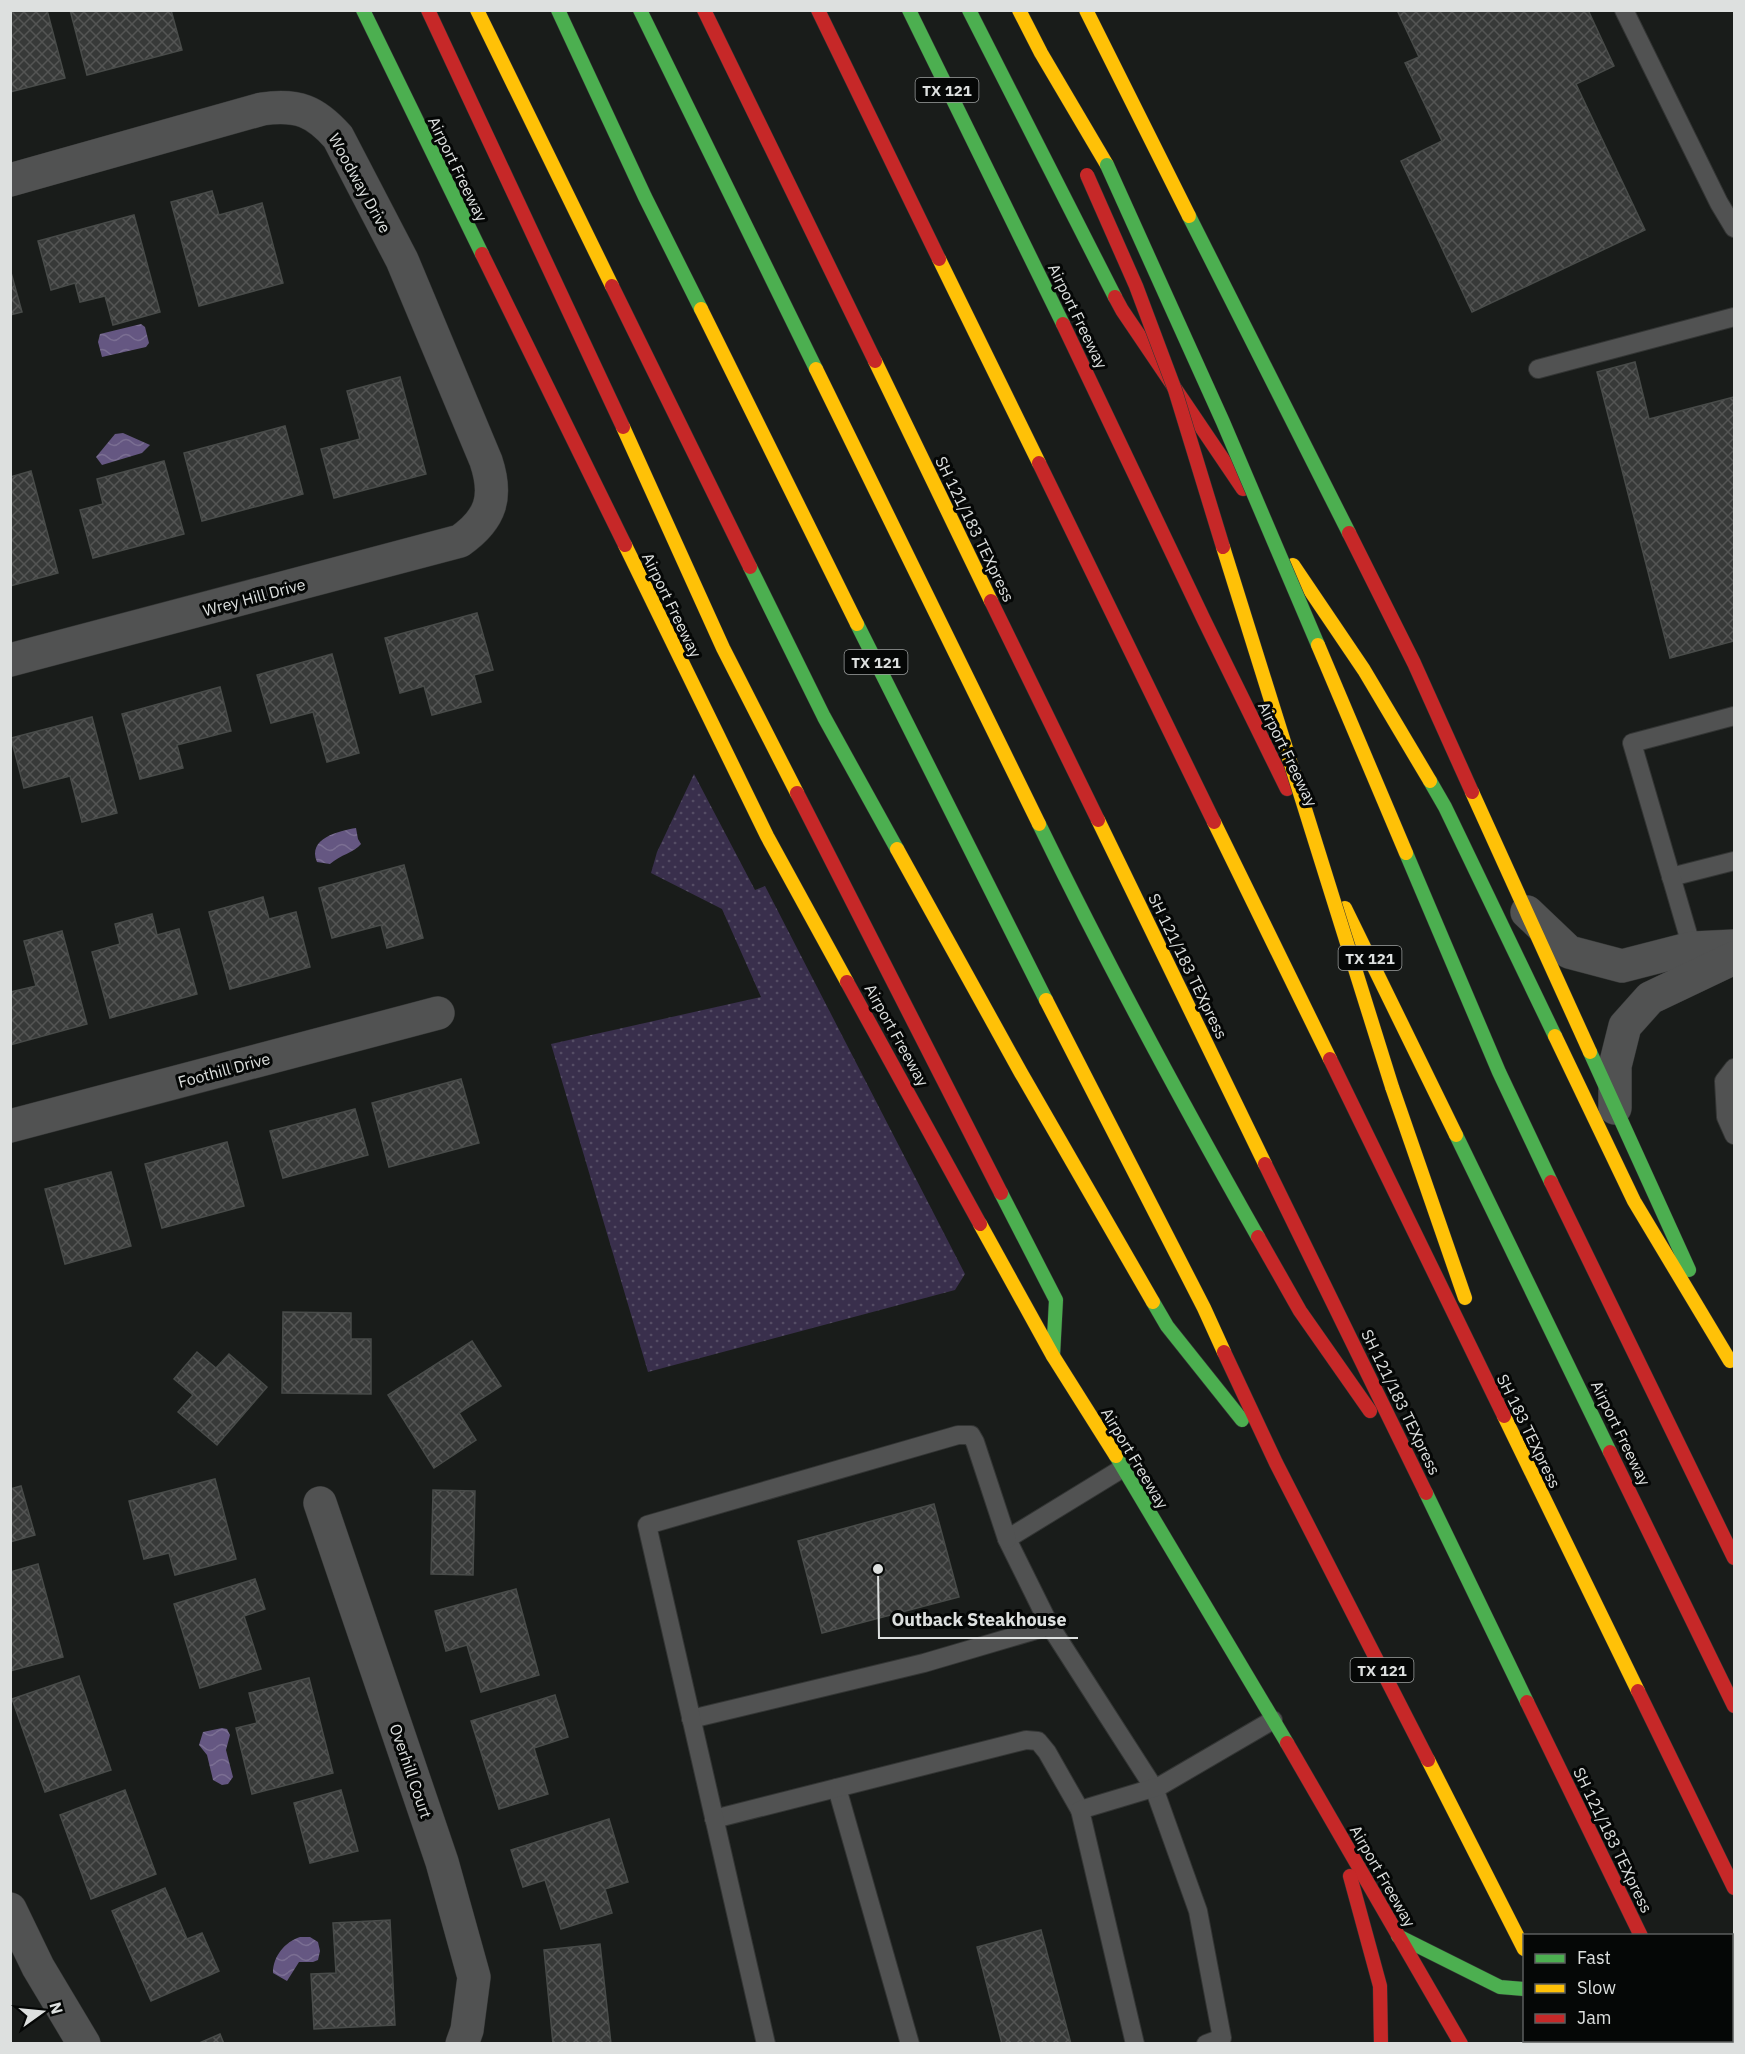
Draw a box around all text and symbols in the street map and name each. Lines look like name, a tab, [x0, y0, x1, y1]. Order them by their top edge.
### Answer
road number: TX 121	[916, 78, 978, 102]
street label: Airport Freeway	[424, 113, 492, 225]
street label: Woodway Drive	[324, 130, 396, 236]
street label: Airport Freeway	[1044, 260, 1112, 372]
street label: SH 121/183 TEXpress	[931, 453, 1019, 605]
street label: Airport Freeway	[638, 549, 706, 661]
street label: Wrey Hill Drive	[201, 574, 308, 620]
road number: TX 121	[844, 650, 908, 674]
street label: Airport Freeway	[1254, 698, 1322, 810]
street label: SH 121/183 TEXpress	[1144, 890, 1232, 1042]
road number: TX 121	[1338, 946, 1402, 970]
street label: Airport Freeway	[861, 980, 933, 1090]
street label: Foothill Drive	[176, 1048, 273, 1092]
street label: SH 121/183 TEXpress	[1357, 1326, 1445, 1478]
street label: SH 183 TEXpress	[1493, 1371, 1565, 1491]
street label: Airport Freeway	[1587, 1377, 1655, 1489]
street label: Airport Freeway	[1097, 1404, 1173, 1512]
callout: Outback Steakhouse	[879, 1602, 1078, 1638]
text: Outback Steakhouse	[891, 1608, 1067, 1631]
road number: TX 121	[1350, 1658, 1414, 1682]
street label: Overhill Court	[385, 1721, 437, 1821]
street label: SH 121/183 TEXpress	[1569, 1764, 1657, 1916]
street label: Airport Freeway	[1346, 1822, 1420, 1930]
legend	[1523, 1934, 1733, 2042]
text: Fast	[1577, 1946, 1611, 1969]
text: Slow	[1577, 1976, 1616, 1999]
north arrow	[12, 1982, 72, 2042]
text: N	[45, 2000, 68, 2016]
text: Jam	[1577, 2006, 1612, 2029]

